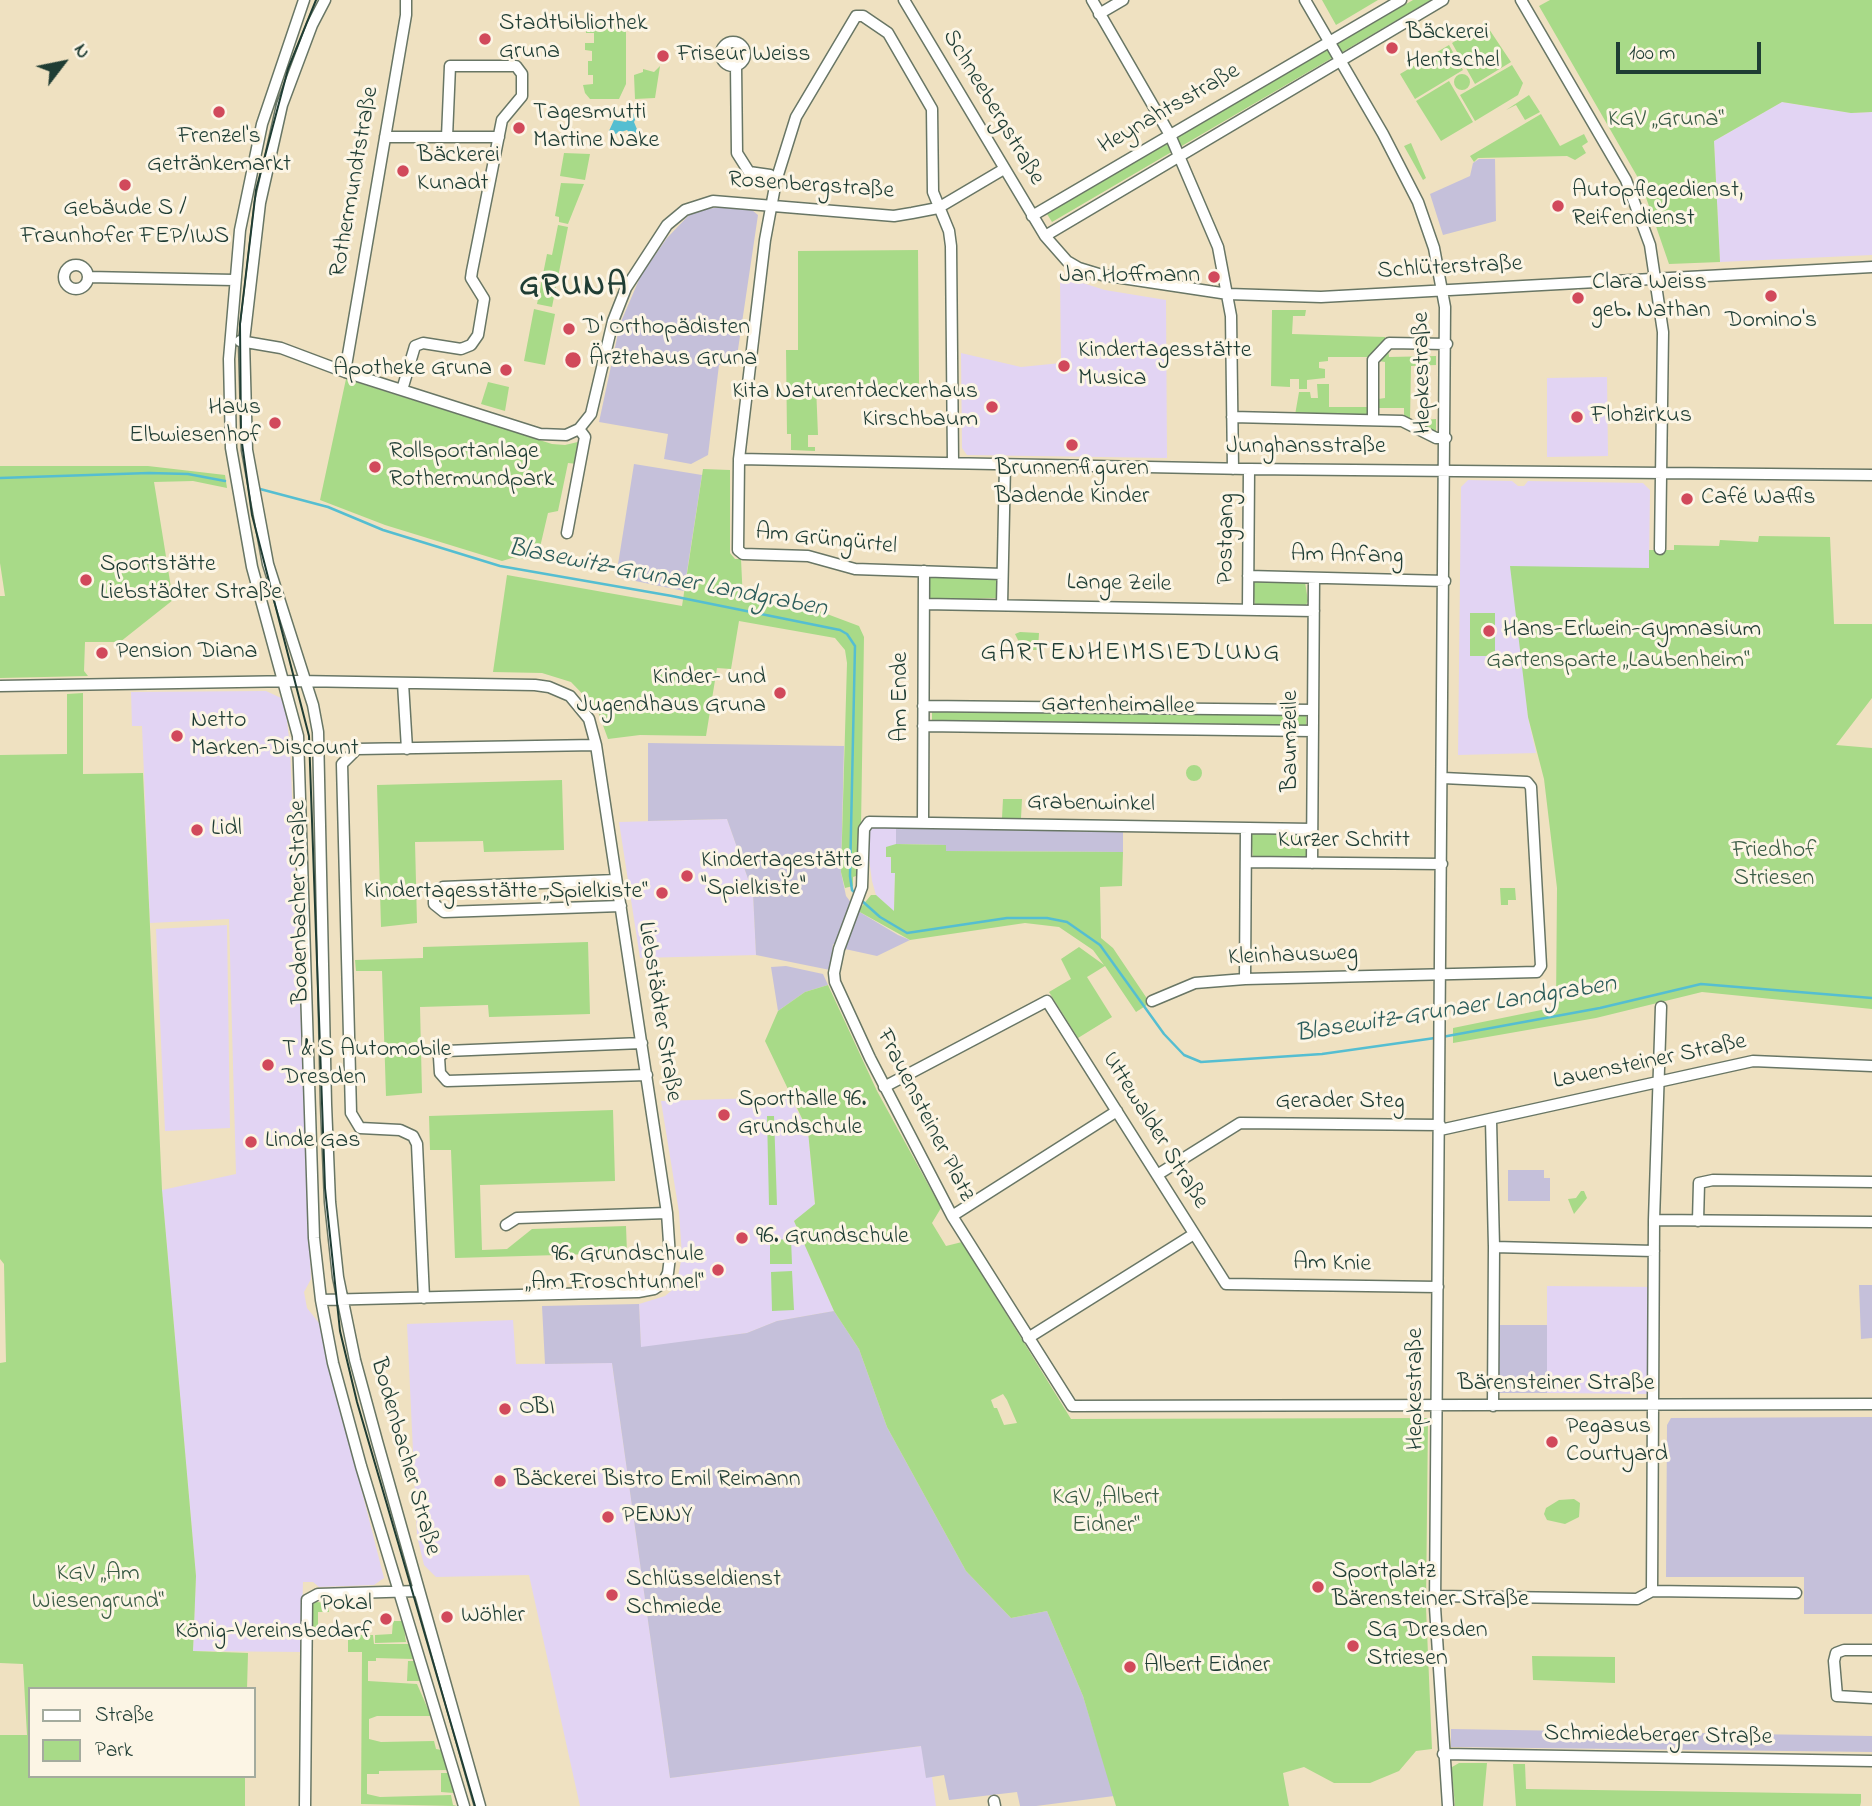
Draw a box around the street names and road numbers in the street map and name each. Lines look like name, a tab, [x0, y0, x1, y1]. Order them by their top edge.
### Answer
street label: Schneebergstraße	[934, 25, 1050, 191]
street label: Heynahtsstraße	[1094, 58, 1246, 162]
street label: Rothermundtstraße	[325, 84, 387, 280]
street label: Rosenbergstraße	[727, 167, 895, 207]
street label: Schlüterstraße	[1377, 251, 1523, 287]
street label: Hepkestraße	[1409, 312, 1439, 434]
street label: Junghansstraße	[1226, 434, 1386, 462]
street label: Postgang	[1213, 493, 1243, 585]
street label: Am Grüngürtel	[754, 519, 898, 563]
street label: Am Anfang	[1290, 542, 1404, 572]
street label: Lange Zeile	[1066, 570, 1172, 600]
street label: Am Ende	[888, 652, 916, 742]
street label: Baumzeile	[1278, 690, 1306, 792]
street label: Gartenheimallee	[1041, 691, 1195, 723]
street label: Grabenwinkel	[1027, 789, 1155, 821]
street label: Bodenbacher Straße	[285, 800, 317, 1004]
street label: Kurzer Schritt	[1278, 828, 1410, 856]
street label: Liebstädter Straße	[630, 920, 686, 1104]
street label: Kleinhausweg	[1227, 940, 1359, 974]
street label: Frauensteiner Platz	[868, 1025, 980, 1207]
street label: Lauensteiner Straße	[1551, 1028, 1749, 1098]
street label: Uttewalder Straße	[1094, 1047, 1214, 1215]
street label: Gerader Steg	[1276, 1089, 1404, 1117]
street label: Am Knie	[1293, 1250, 1371, 1280]
street label: Hepkestraße	[1403, 1328, 1431, 1450]
street label: Bodenbacher Straße	[362, 1355, 446, 1559]
street label: Bärensteiner Straße	[1458, 1371, 1654, 1399]
street label: Schmiedeberger Straße	[1544, 1721, 1772, 1753]

